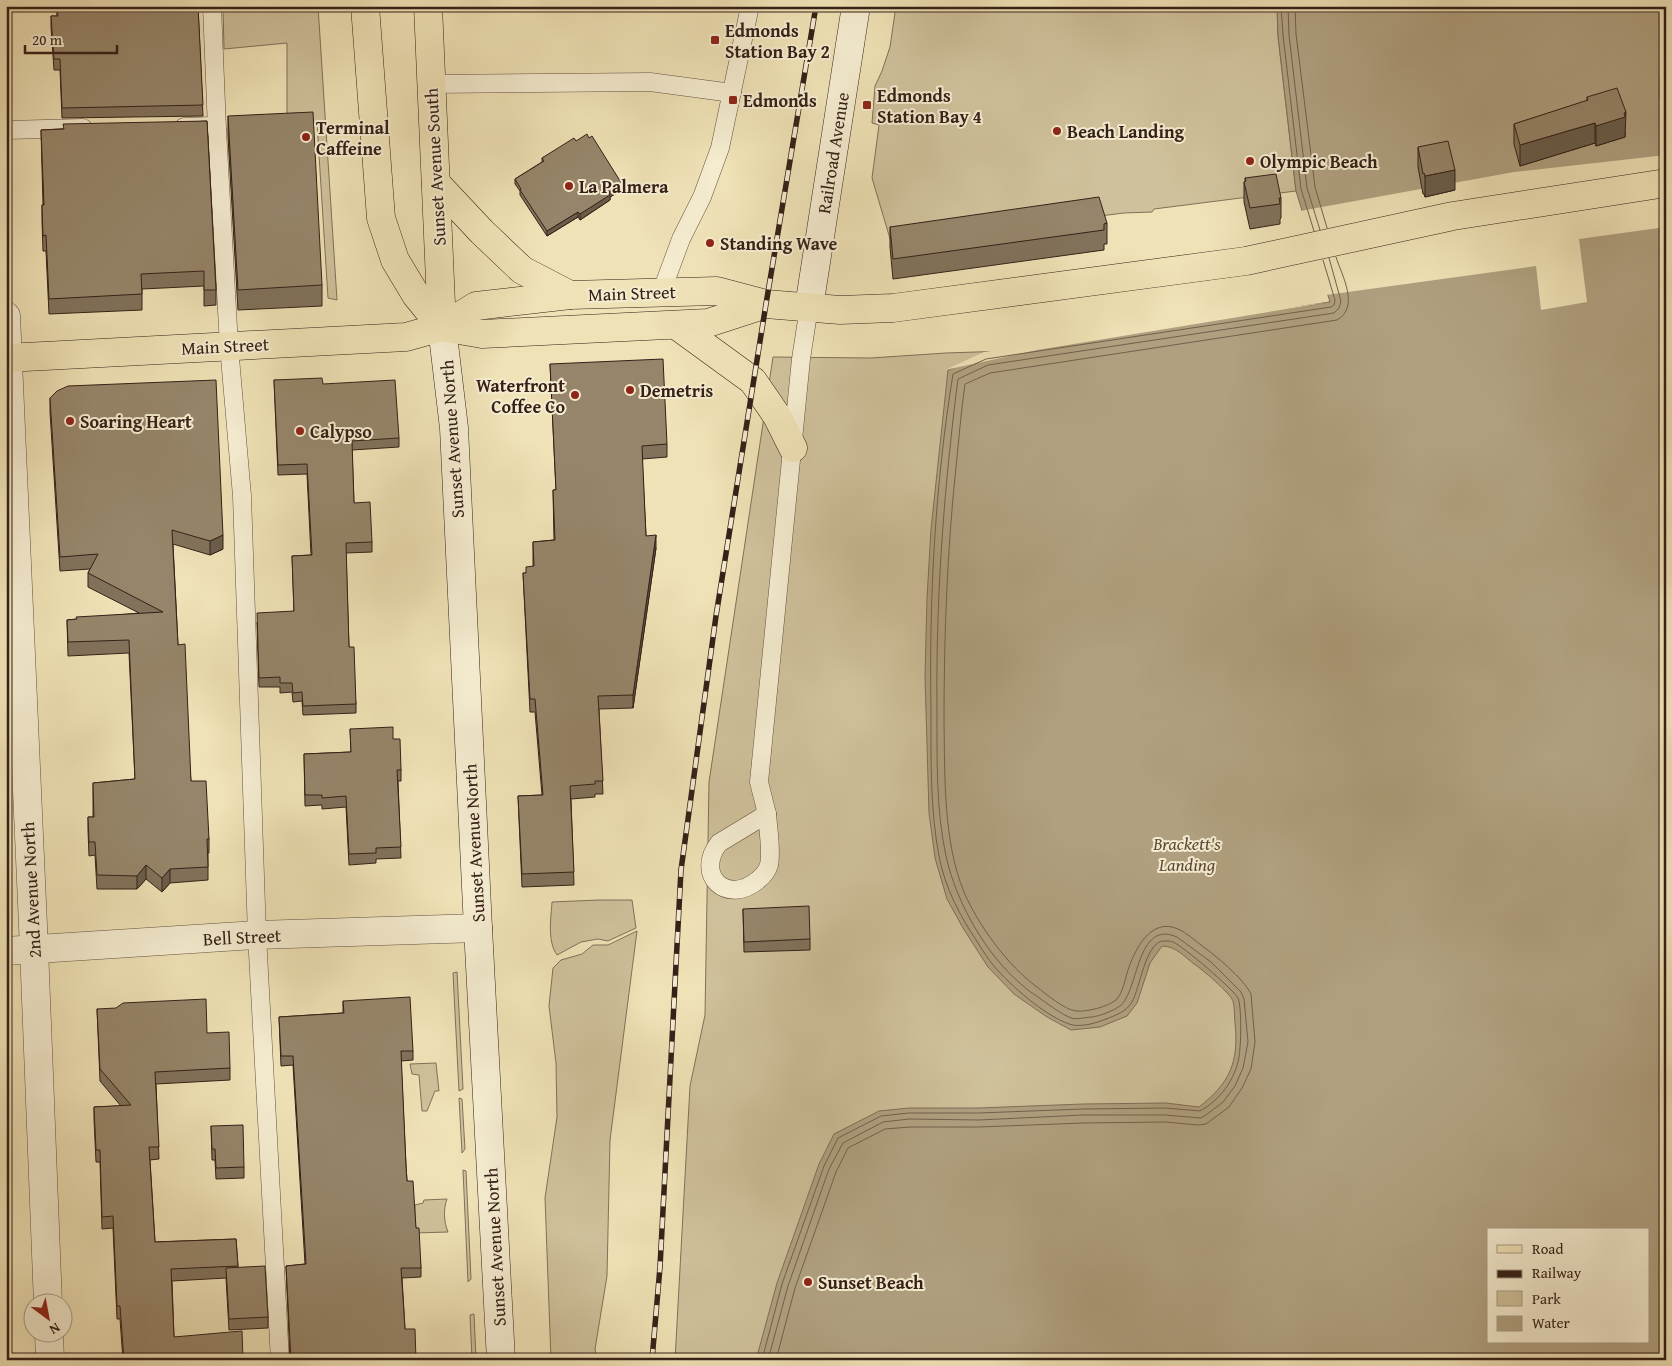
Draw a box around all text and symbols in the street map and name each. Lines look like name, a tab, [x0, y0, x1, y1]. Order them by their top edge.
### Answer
place label: Edmonds Station Bay 2	[725, 17, 830, 65]
scale bar	[25, 22, 118, 54]
text: 20 m	[32, 29, 63, 50]
marker: Edmonds Station Bay 2	[709, 34, 721, 46]
place label: Edmonds Station Bay 4	[877, 82, 982, 130]
street label: Sunset Avenue South	[417, 87, 453, 247]
place label: Edmonds	[743, 87, 817, 114]
street label: Railroad Avenue	[810, 90, 856, 216]
marker: Edmonds	[727, 94, 739, 106]
marker: Edmonds Station Bay 4	[861, 99, 873, 111]
place label: Terminal Caffeine	[316, 114, 390, 162]
place label: Beach Landing	[1067, 118, 1185, 145]
marker: Beach Landing	[1051, 125, 1063, 137]
marker: Terminal Caffeine	[300, 131, 312, 143]
place label: Olympic Beach	[1260, 148, 1378, 175]
marker: Olympic Beach	[1244, 155, 1256, 167]
place label: La Palmera	[579, 173, 669, 200]
marker: La Palmera	[563, 180, 575, 192]
place label: Standing Wave	[720, 230, 837, 257]
marker: Standing Wave	[704, 237, 716, 249]
street label: Main Street	[588, 278, 677, 308]
street label: Main Street	[180, 330, 270, 362]
street label: Sunset Avenue North	[433, 359, 471, 519]
place label: Waterfront Coffee Co	[476, 372, 565, 420]
place label: Demetris	[640, 377, 713, 404]
marker: Demetris	[624, 384, 636, 396]
marker: Waterfront Coffee Co	[569, 389, 581, 401]
place label: Soaring Heart	[80, 408, 192, 435]
marker: Soaring Heart	[64, 415, 76, 427]
place label: Calypso	[310, 418, 372, 445]
marker: Calypso	[294, 425, 306, 437]
street label: Sunset Avenue North	[456, 763, 492, 923]
street label: 2nd Avenue North	[14, 821, 48, 959]
park label: Brackett's Landing	[1152, 830, 1221, 878]
street label: Bell Street	[202, 921, 282, 953]
street label: Sunset Avenue North	[477, 1167, 513, 1327]
legend	[1487, 1228, 1650, 1344]
text: Road	[1532, 1238, 1563, 1259]
text: Railway	[1532, 1262, 1582, 1283]
place label: Sunset Beach	[818, 1269, 924, 1296]
marker: Sunset Beach	[802, 1276, 814, 1288]
text: Park	[1532, 1288, 1561, 1309]
north arrow	[22, 1294, 72, 1344]
text: Water	[1532, 1312, 1570, 1333]
text: N	[45, 1318, 64, 1340]

